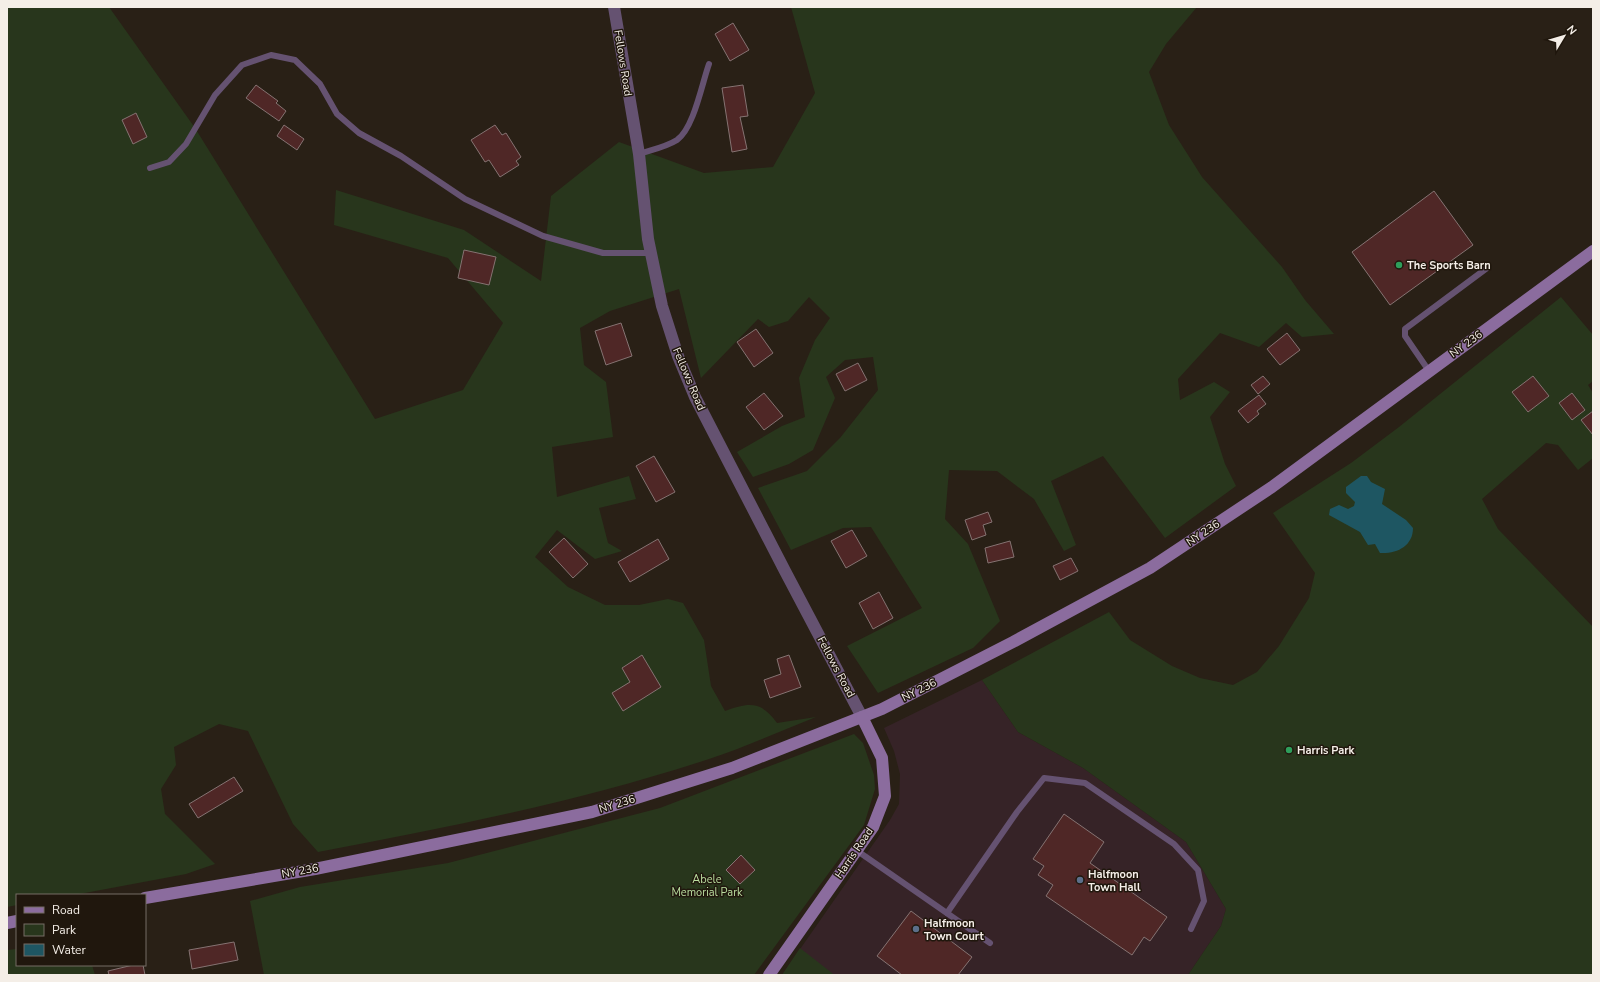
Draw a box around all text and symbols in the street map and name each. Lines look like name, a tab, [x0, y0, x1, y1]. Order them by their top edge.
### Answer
north arrow	[1544, 16, 1584, 56]
text: N	[1563, 22, 1580, 38]
street label: Fellows Road	[610, 29, 636, 97]
place label: The Sports Barn	[1407, 258, 1491, 273]
marker: The Sports Barn	[1394, 260, 1404, 270]
street label: NY 236	[1446, 327, 1486, 361]
street label: Fellows Road	[669, 345, 709, 413]
street label: NY 236	[1183, 516, 1223, 550]
street label: Fellows Road	[814, 634, 858, 700]
street label: NY 236	[899, 675, 939, 705]
place label: Harris Park	[1297, 743, 1356, 758]
marker: Harris Park	[1284, 745, 1294, 755]
street label: NY 236	[597, 791, 637, 817]
street label: Harris Road	[831, 825, 877, 881]
street label: NY 236	[280, 860, 320, 882]
place label: Halfmoon Town Hall	[1088, 867, 1141, 895]
park label: Abele Memorial Park	[671, 872, 743, 900]
marker: Halfmoon Town Hall	[1075, 875, 1085, 885]
legend	[16, 894, 146, 966]
text: Road	[52, 902, 80, 918]
place label: Halfmoon Town Court	[924, 916, 984, 944]
text: Park	[52, 922, 77, 938]
marker: Halfmoon Town Court	[911, 924, 921, 934]
text: Water	[52, 942, 86, 958]

